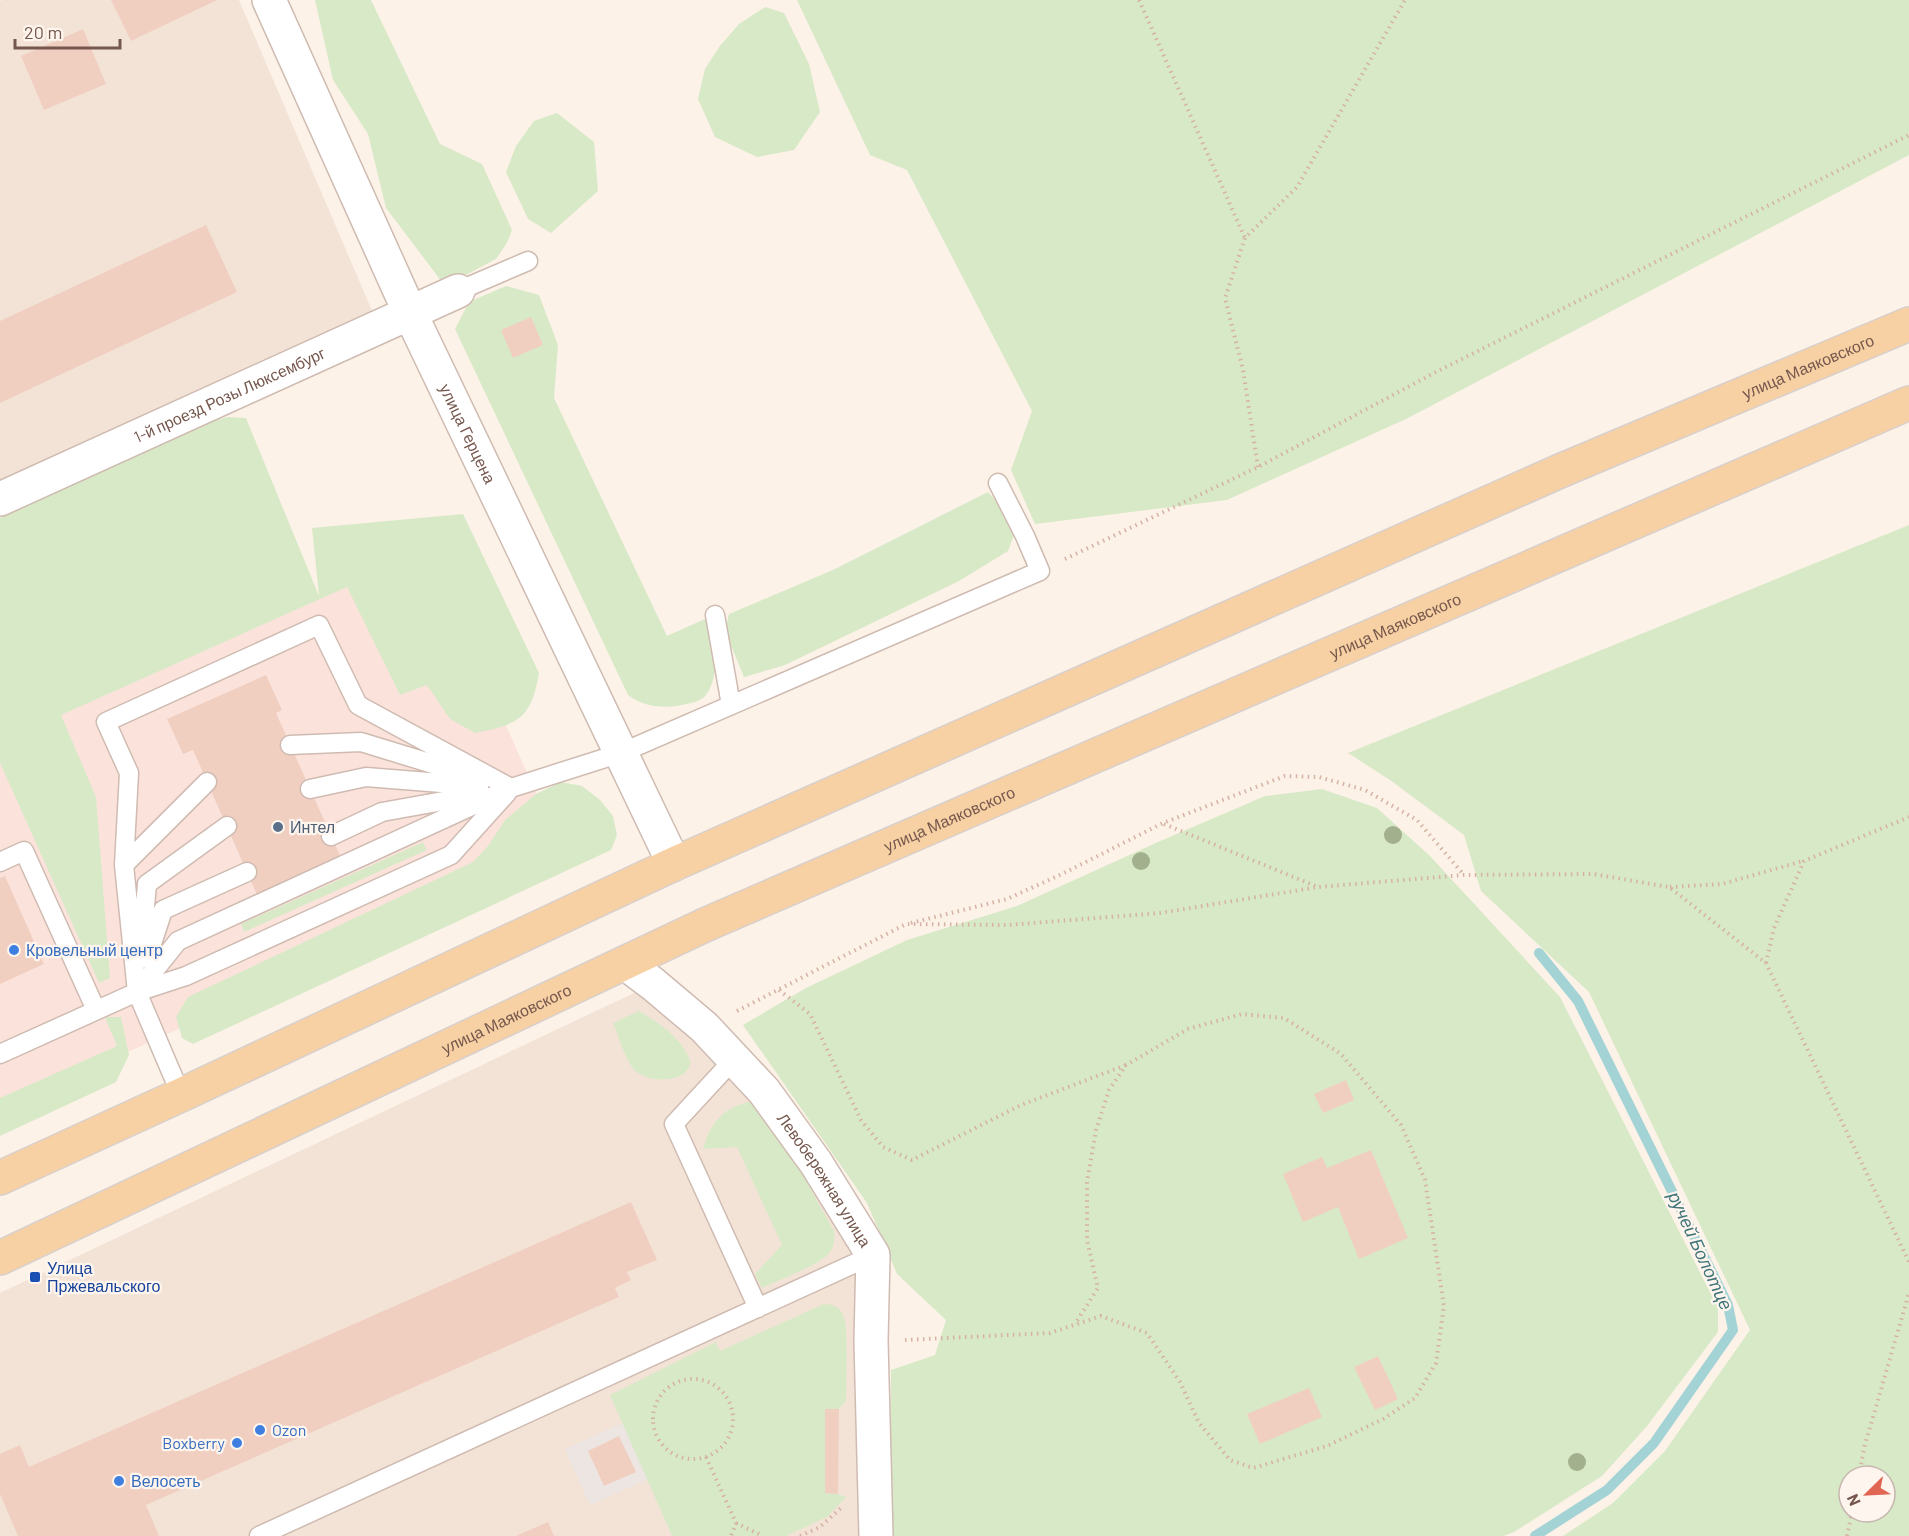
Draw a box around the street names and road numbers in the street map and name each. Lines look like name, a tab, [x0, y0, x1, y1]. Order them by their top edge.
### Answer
street label: улица Маяковского	[1739, 330, 1877, 402]
street label: 1-й проезд Розы Люксембург	[131, 343, 328, 446]
street label: улица Герцена	[436, 380, 500, 486]
street label: улица Маяковского	[1326, 588, 1464, 662]
street label: улица Маяковского	[881, 782, 1018, 855]
street label: улица Маяковского	[438, 980, 574, 1057]
street label: Левобережная улица	[774, 1109, 876, 1250]

